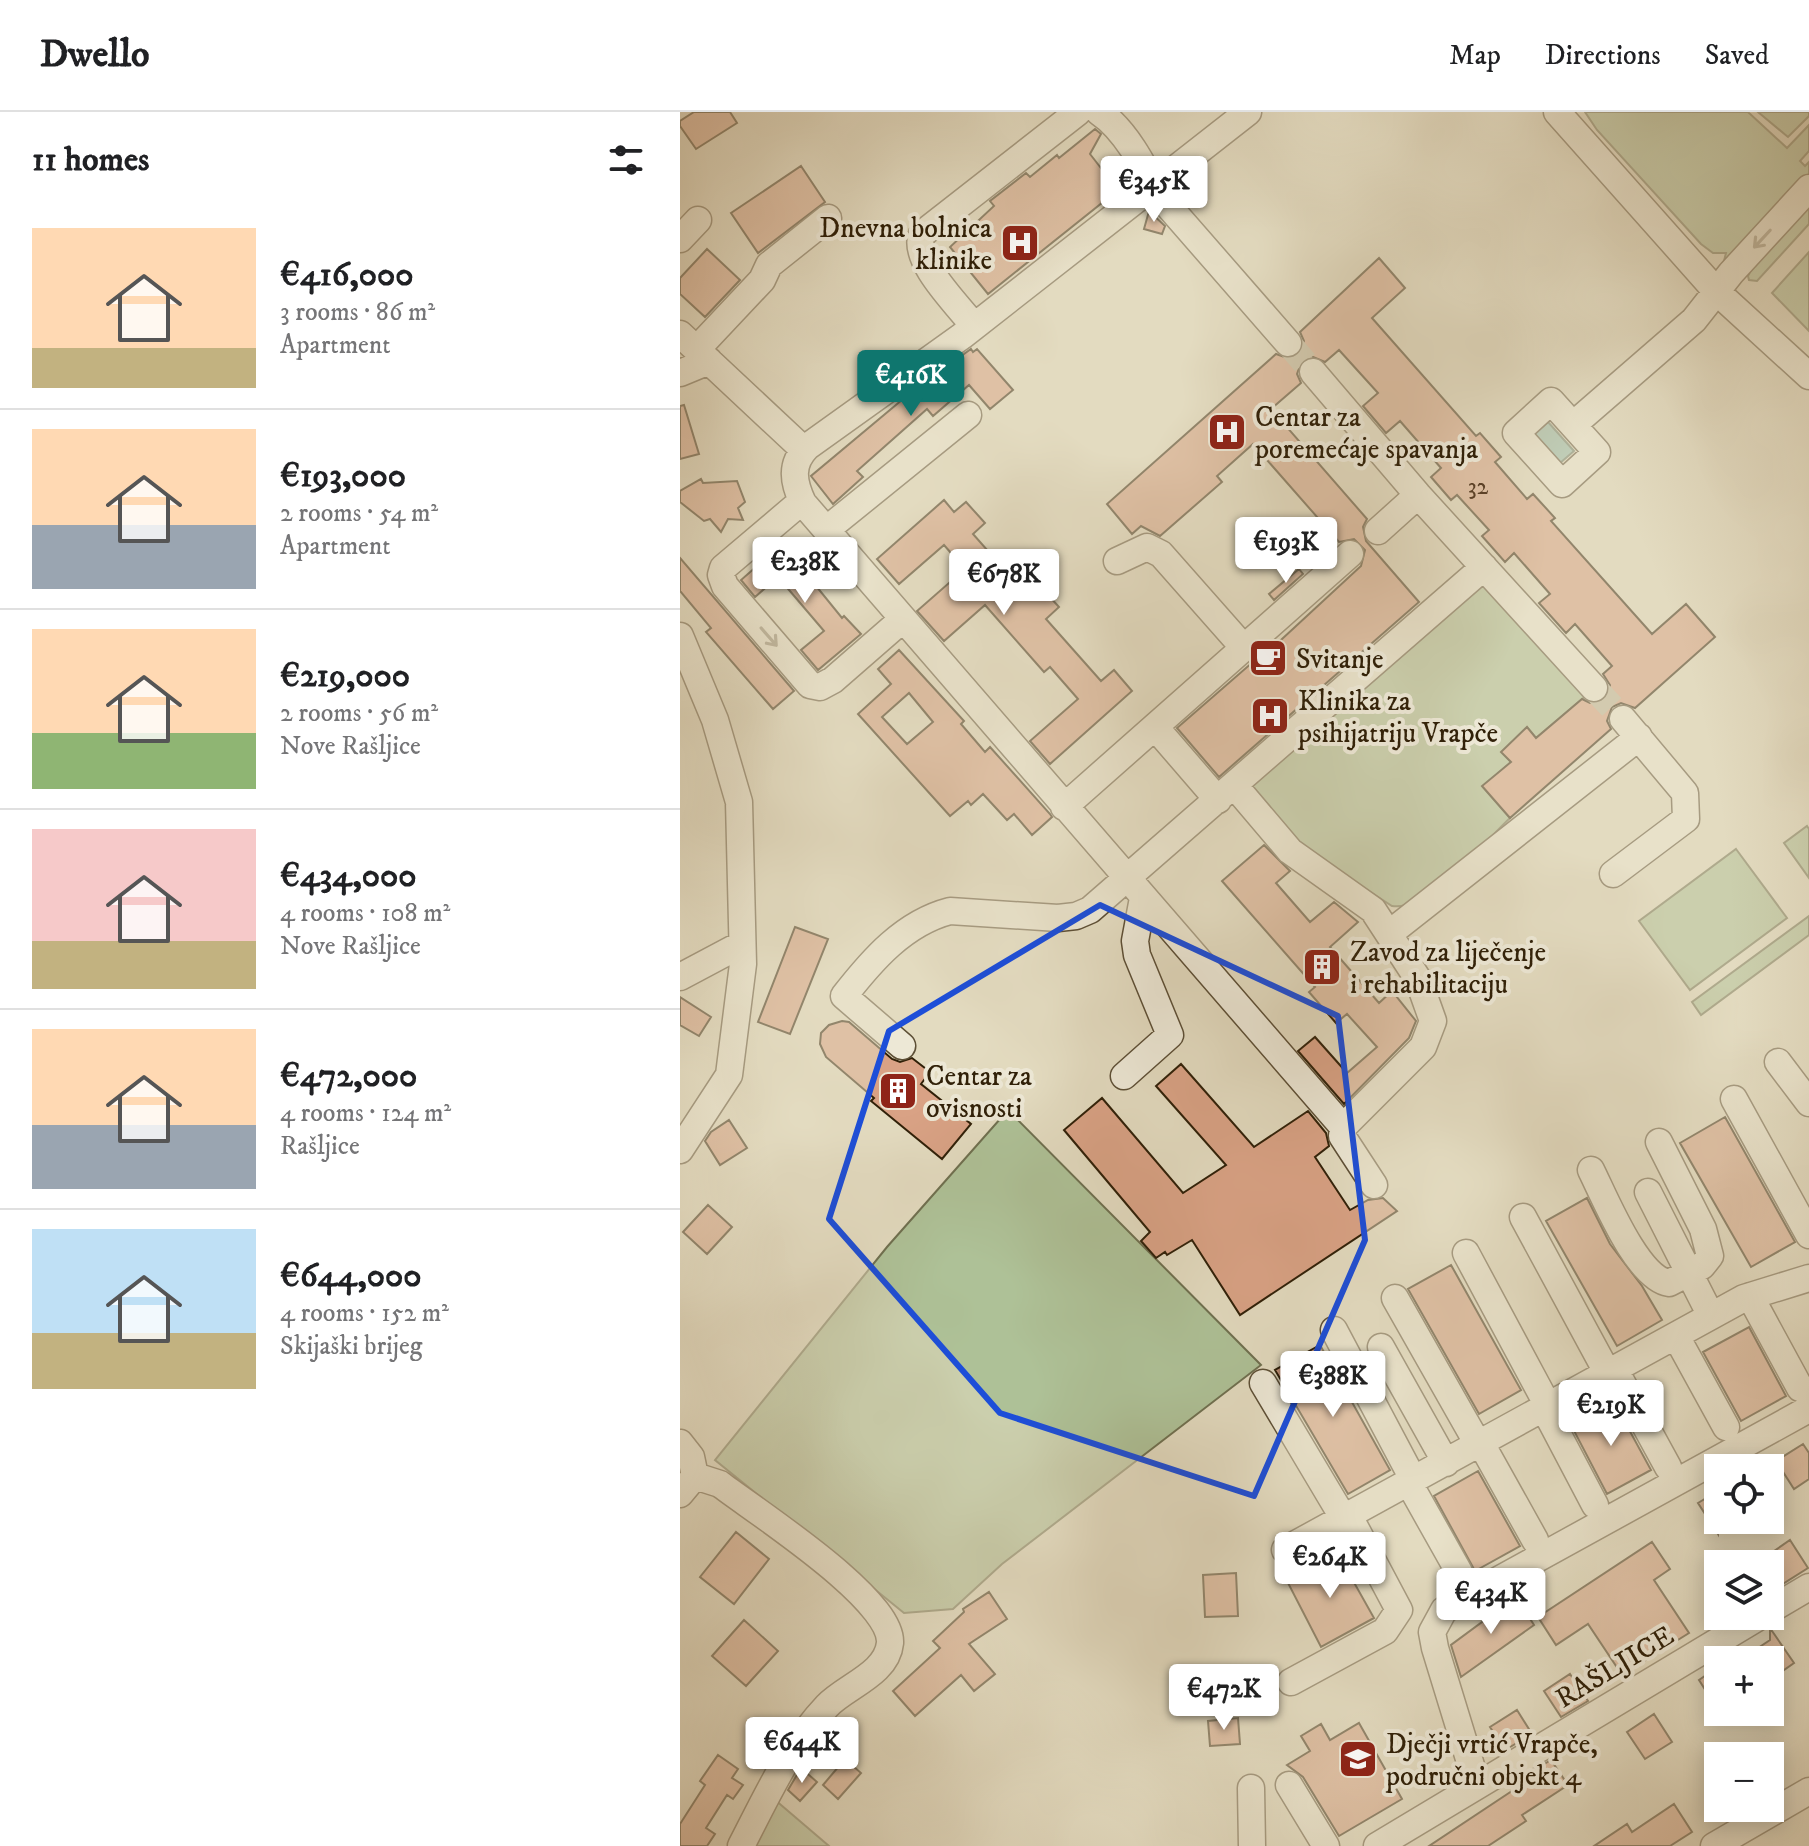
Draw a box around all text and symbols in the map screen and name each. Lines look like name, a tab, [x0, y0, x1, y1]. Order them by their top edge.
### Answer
text: Dwello	[40, 31, 149, 79]
text: Map	[1449, 38, 1501, 73]
text: Directions	[1545, 38, 1661, 73]
text: Saved	[1705, 38, 1769, 73]
icon: filters	[604, 138, 648, 182]
text: 11 homes	[32, 139, 149, 181]
pin: €345K	[1098, 156, 1210, 224]
text: €345K	[1119, 165, 1189, 198]
place label: Dnevna bolnica klinike	[819, 211, 992, 278]
hospital icon: Dnevna bolnica klinike	[999, 222, 1041, 264]
one-way arrow	[1753, 229, 1772, 249]
text: €416,000	[280, 254, 414, 296]
icon: home	[96, 260, 192, 356]
text: 3 rooms · 86 m²	[280, 296, 435, 329]
text: Apartment	[280, 329, 391, 362]
pin: €416K	[855, 350, 967, 418]
text: €416K	[875, 359, 947, 392]
place label: Centar za poremećaje spavanja	[1254, 400, 1478, 467]
hospital icon: Centar za poremećaje spavanja	[1206, 411, 1248, 453]
text: €193,000	[280, 455, 406, 497]
icon: home	[96, 461, 192, 557]
house number: 32	[1468, 472, 1489, 502]
text: 2 rooms · 54 m²	[280, 497, 438, 530]
pin: €193K	[1230, 517, 1342, 585]
text: €193K	[1253, 526, 1319, 559]
text: Apartment	[280, 530, 391, 563]
pin: €238K	[749, 537, 861, 605]
text: €238K	[771, 546, 840, 579]
pin: €678K	[948, 549, 1060, 617]
text: €678K	[967, 558, 1041, 591]
one-way arrow	[760, 626, 778, 647]
cafe icon: Svitanje	[1247, 637, 1289, 679]
place label: Svitanje	[1296, 642, 1384, 677]
text: €219,000	[280, 655, 410, 697]
icon: home	[96, 661, 192, 757]
place label: Klinika za psihijatriju Vrapče	[1297, 684, 1498, 751]
hospital icon: Klinika za psihijatriju Vrapče	[1249, 695, 1291, 737]
text: 2 rooms · 56 m²	[280, 697, 438, 730]
text: Nove Rašljice	[280, 730, 421, 763]
text: €434,000	[280, 855, 417, 897]
icon: home	[96, 861, 192, 957]
text: 4 rooms · 108 m²	[280, 897, 450, 930]
text: Nove Rašljice	[280, 930, 421, 963]
place label: Zavod za liječenje i rehabilitaciju	[1350, 935, 1546, 1002]
building icon: Zavod za liječenje i rehabilitaciju	[1301, 946, 1343, 988]
text: €472,000	[280, 1055, 417, 1097]
place label: Centar za ovisnosti	[926, 1059, 1032, 1126]
icon: home	[96, 1061, 192, 1157]
building icon: Centar za ovisnosti	[877, 1070, 919, 1112]
text: 4 rooms · 124 m²	[280, 1097, 451, 1130]
text: Rašljice	[280, 1130, 360, 1163]
text: €644,000	[280, 1255, 422, 1297]
icon: home	[96, 1261, 192, 1357]
text: 4 rooms · 152 m²	[280, 1297, 449, 1330]
text: Skijaški brijeg	[280, 1330, 423, 1363]
pin: €388K	[1277, 1351, 1389, 1419]
text: €388K	[1298, 1360, 1368, 1393]
pin: €219K	[1555, 1380, 1667, 1448]
text: €219K	[1577, 1389, 1645, 1422]
map controls	[1704, 1454, 1784, 1822]
button: locate	[1704, 1454, 1784, 1534]
pin: €264K	[1274, 1532, 1386, 1600]
text: €264K	[1293, 1541, 1367, 1574]
button: layers	[1704, 1550, 1784, 1630]
pin: €434K	[1435, 1568, 1547, 1636]
text: €434K	[1454, 1577, 1528, 1610]
street label: RAŠLJICE	[1549, 1617, 1680, 1716]
button: +	[1704, 1646, 1784, 1726]
pin: €472K	[1168, 1664, 1280, 1732]
text: €472K	[1187, 1673, 1261, 1706]
pin: €644K	[746, 1717, 858, 1785]
text: €644K	[764, 1726, 840, 1759]
place label: Dječji vrtić Vrapče, područni objekt 4	[1385, 1727, 1598, 1794]
school or university icon: Dječji vrtić Vrapče, područni objekt 4	[1337, 1738, 1379, 1780]
button: −	[1704, 1742, 1784, 1822]

